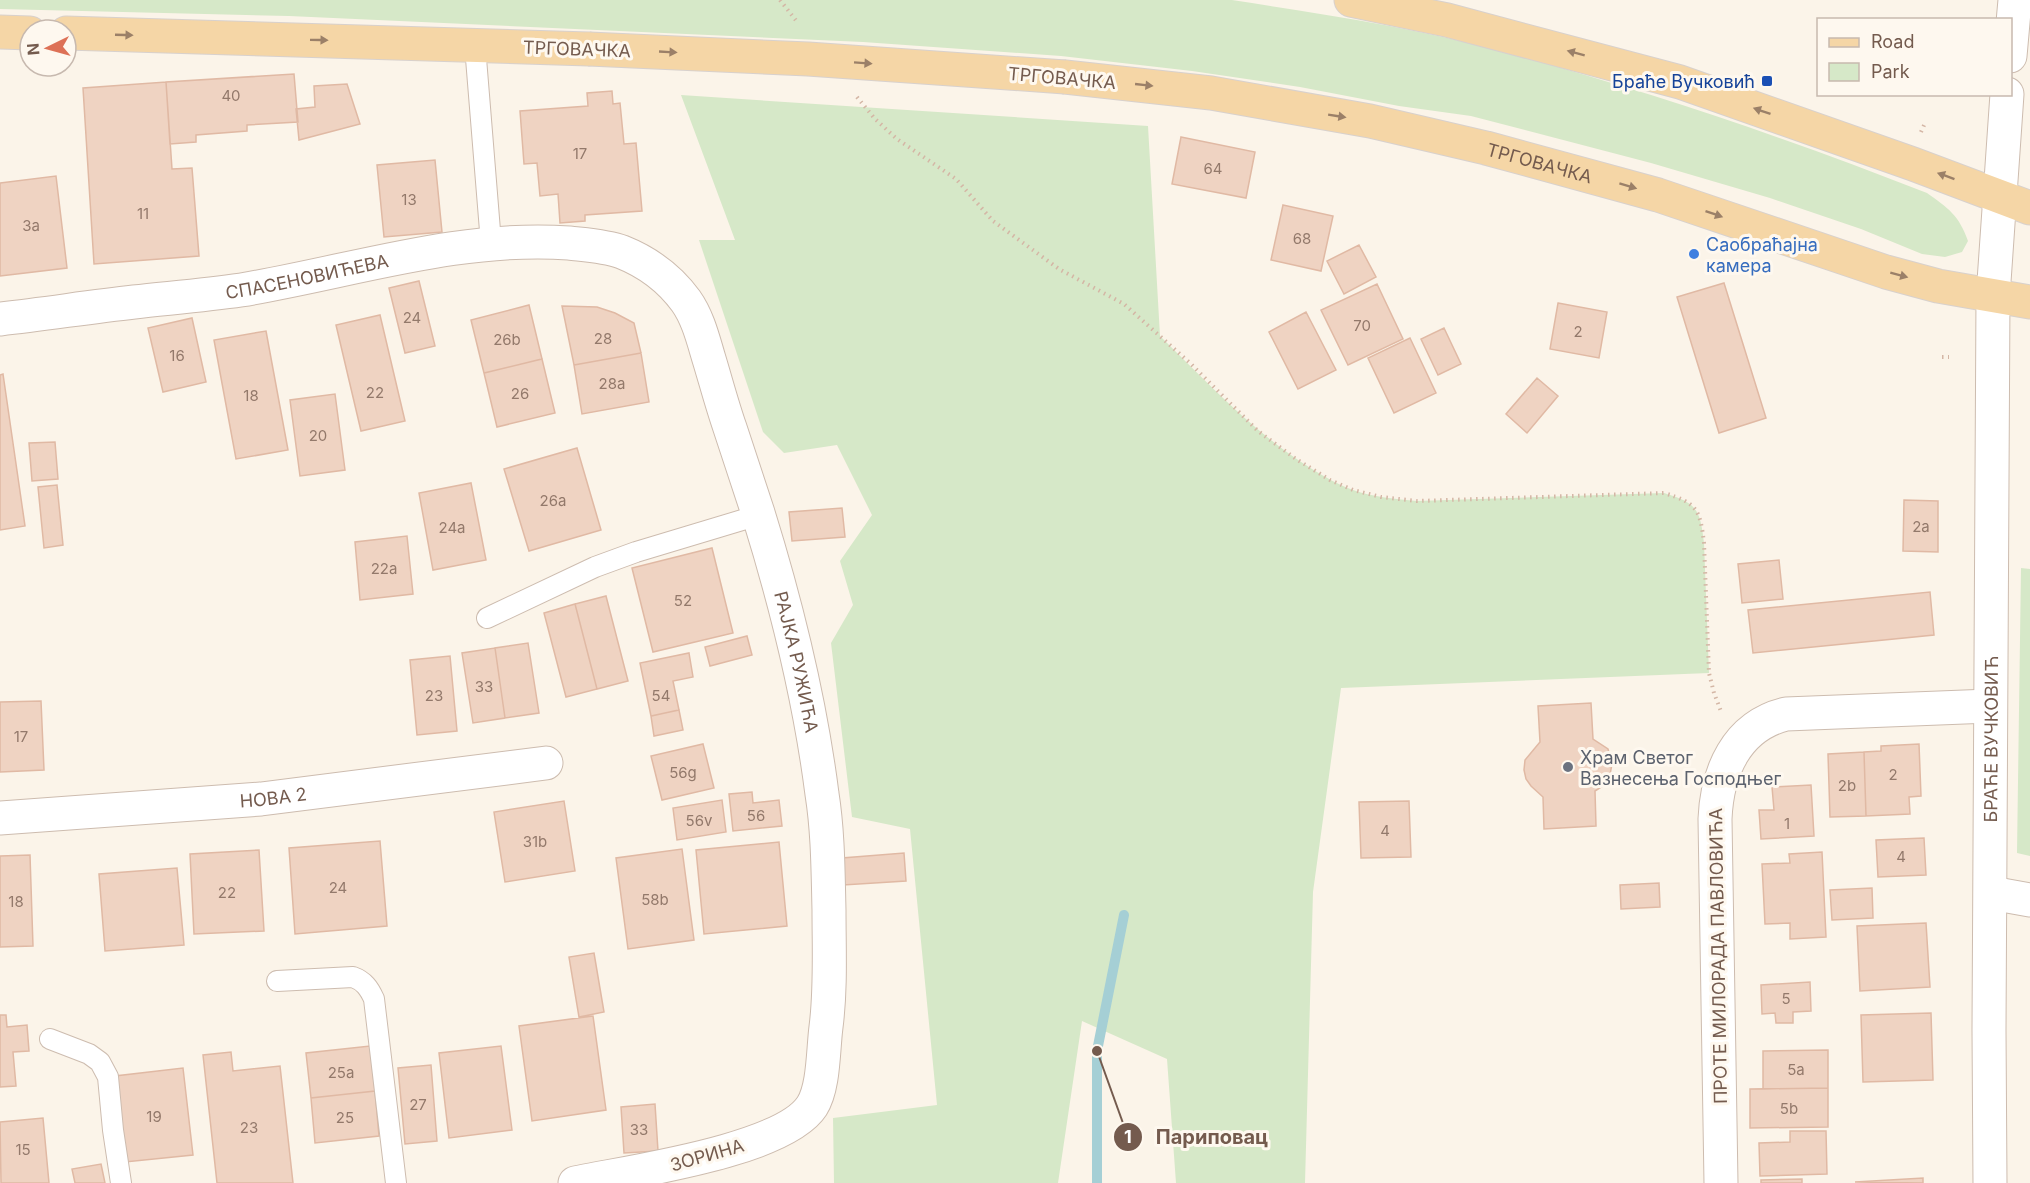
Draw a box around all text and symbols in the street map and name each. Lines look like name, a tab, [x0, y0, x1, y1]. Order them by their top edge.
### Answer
north arrow	[18, 18, 78, 78]
legend	[1817, 18, 2012, 96]
one-way arrow	[115, 30, 134, 40]
text: Road	[1871, 31, 1914, 52]
one-way arrow	[310, 35, 329, 44]
street label: ТРГОВАЧКА	[523, 37, 631, 61]
text: N	[23, 42, 44, 56]
one-way arrow	[659, 48, 678, 57]
one-way arrow	[1567, 48, 1585, 58]
one-way arrow	[854, 58, 873, 67]
text: Park	[1871, 61, 1910, 82]
street label: ТРГОВАЧКА	[1007, 63, 1117, 93]
place label: Браће Вучковић	[1612, 71, 1755, 92]
marker: Браће Вучковић	[1760, 74, 1774, 88]
one-way arrow	[1135, 80, 1154, 90]
house number: 40	[221, 86, 241, 105]
one-way arrow	[1753, 105, 1771, 115]
one-way arrow	[1327, 111, 1346, 120]
street label: ТРГОВАЧКА	[1485, 138, 1595, 187]
house number: 17	[573, 144, 587, 163]
house number: 64	[1204, 159, 1223, 178]
one-way arrow	[1936, 171, 1954, 181]
one-way arrow	[1619, 182, 1637, 191]
house number: 13	[401, 190, 417, 209]
house number: 11	[137, 204, 149, 223]
one-way arrow	[1705, 209, 1723, 219]
house number: 3a	[22, 216, 40, 235]
house number: 68	[1293, 229, 1311, 248]
place label: Саобраћајна камера	[1706, 234, 1818, 276]
marker: Саобраћајна камера	[1687, 247, 1701, 261]
street label: СПАСЕНОВИЋЕВА	[224, 250, 390, 303]
one-way arrow	[1890, 271, 1908, 280]
house number: 24	[403, 308, 421, 327]
house number: 70	[1353, 316, 1371, 335]
house number: 2	[1573, 322, 1583, 341]
house number: 28	[594, 329, 612, 348]
house number: 26b	[493, 330, 521, 349]
house number: 16	[169, 346, 185, 365]
house number: 28a	[599, 374, 625, 393]
house number: 22	[366, 383, 384, 402]
house number: 26	[511, 384, 529, 403]
house number: 18	[243, 386, 259, 405]
house number: 20	[309, 426, 327, 445]
house number: 26a	[540, 491, 566, 510]
house number: 2a	[1912, 517, 1930, 536]
house number: 24a	[438, 518, 466, 537]
house number: 22a	[371, 559, 397, 578]
street label: РАЈКА РУЖИЋА	[771, 589, 823, 734]
house number: 52	[674, 591, 692, 610]
street label: БРАЋЕ ВУЧКОВИЋ	[1980, 656, 2002, 822]
house number: 33	[475, 677, 493, 696]
house number: 23	[425, 686, 443, 705]
house number: 54	[652, 686, 670, 705]
house number: 17	[14, 727, 28, 746]
place label: Храм Светог Вазнесења Господњег	[1580, 747, 1781, 789]
marker: Храм Светог Вазнесења Господњег	[1561, 760, 1575, 774]
house number: 56g	[669, 763, 697, 782]
house number: 2	[1888, 765, 1898, 784]
house number: 2b	[1838, 776, 1856, 795]
street label: НОВА 2	[239, 783, 308, 811]
house number: 56	[747, 806, 765, 825]
street label: ПРОТЕ МИЛОРАДА ПАВЛОВИЋА	[1705, 808, 1731, 1104]
house number: 56v	[686, 811, 713, 830]
house number: 1	[1784, 814, 1790, 833]
house number: 4	[1380, 821, 1390, 840]
house number: 31b	[523, 832, 547, 851]
house number: 4	[1896, 847, 1906, 866]
house number: 24	[329, 878, 347, 897]
house number: 22	[218, 883, 236, 902]
house number: 58b	[641, 890, 669, 909]
house number: 18	[8, 892, 24, 911]
house number: 5	[1781, 989, 1791, 1008]
house number: 5a	[1787, 1060, 1805, 1079]
house number: 25a	[328, 1063, 354, 1082]
house number: 27	[409, 1095, 427, 1114]
house number: 5b	[1780, 1099, 1798, 1118]
house number: 19	[146, 1107, 162, 1126]
house number: 25	[336, 1108, 354, 1127]
house number: 23	[240, 1118, 258, 1137]
callout: Париповац	[1113, 1118, 1280, 1156]
house number: 33	[630, 1120, 648, 1139]
text: Париповац	[1156, 1125, 1268, 1149]
text: 1	[1124, 1126, 1132, 1147]
street label: ЗОРИНА	[668, 1134, 746, 1176]
house number: 15	[15, 1140, 31, 1159]

